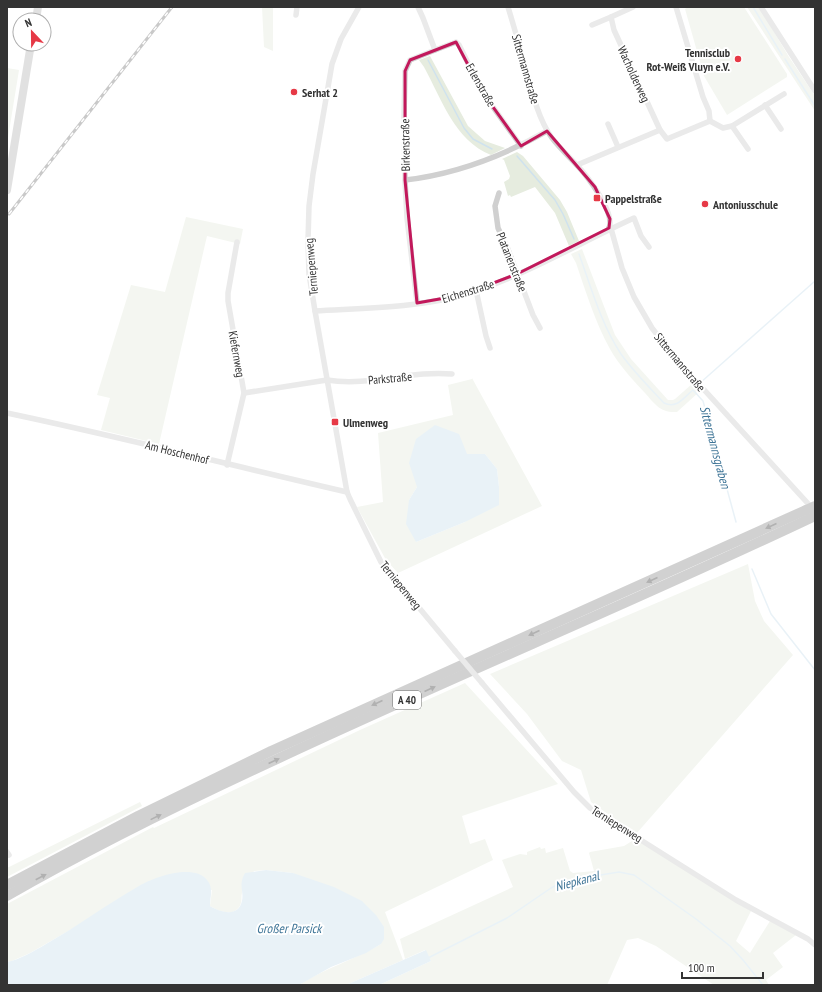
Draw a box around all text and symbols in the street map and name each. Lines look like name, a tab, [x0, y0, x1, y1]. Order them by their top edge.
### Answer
north arrow	[12, 12, 52, 52]
text: N	[23, 15, 34, 30]
street label: Sittermannstraße	[509, 32, 543, 106]
street label: Wacholderweg	[614, 43, 654, 105]
place label: Tennisclub Rot-Weiß Vluyn e.V.	[646, 45, 731, 74]
marker: Tennisclub Rot-Weiß Vluyn e.V.	[733, 54, 743, 64]
street label: Erlenstraße	[463, 61, 499, 109]
place label: Serhat 2	[302, 85, 338, 100]
marker: Serhat 2	[289, 87, 299, 97]
street label: Birkenstraße	[397, 119, 413, 171]
place label: Pappelstraße	[605, 191, 662, 206]
marker: Pappelstraße	[592, 193, 602, 203]
place label: Antoniusschule	[712, 197, 778, 212]
marker: Antoniusschule	[700, 199, 710, 209]
street label: Platanenstraße	[493, 230, 531, 294]
street label: Terniepenweg	[301, 238, 321, 296]
street label: Eichenstraße	[440, 276, 496, 306]
street label: Kiefernweg	[226, 330, 248, 378]
street label: Sittermannstraße	[651, 330, 709, 394]
street label: Parkstraße	[367, 369, 413, 387]
water label: Sittermannsgraben	[696, 404, 735, 491]
place label: Ulmenweg	[343, 415, 388, 430]
marker: Ulmenweg	[330, 417, 340, 427]
street label: Am Hoschenhof	[144, 437, 211, 467]
one-way arrow	[765, 523, 776, 529]
street label: Terniepenweg	[377, 558, 425, 612]
one-way arrow	[647, 577, 658, 583]
one-way arrow	[528, 630, 539, 636]
one-way arrow	[425, 686, 437, 692]
road number: A 40	[393, 691, 421, 709]
one-way arrow	[370, 701, 382, 707]
one-way arrow	[268, 758, 279, 764]
street label: Terniepenweg	[589, 802, 645, 846]
one-way arrow	[151, 814, 162, 820]
water label: Niepkanal	[553, 866, 603, 895]
one-way arrow	[35, 874, 47, 880]
water label: Großer Parsick	[257, 920, 323, 937]
scale bar	[682, 954, 763, 980]
text: 100 m	[688, 960, 715, 975]

